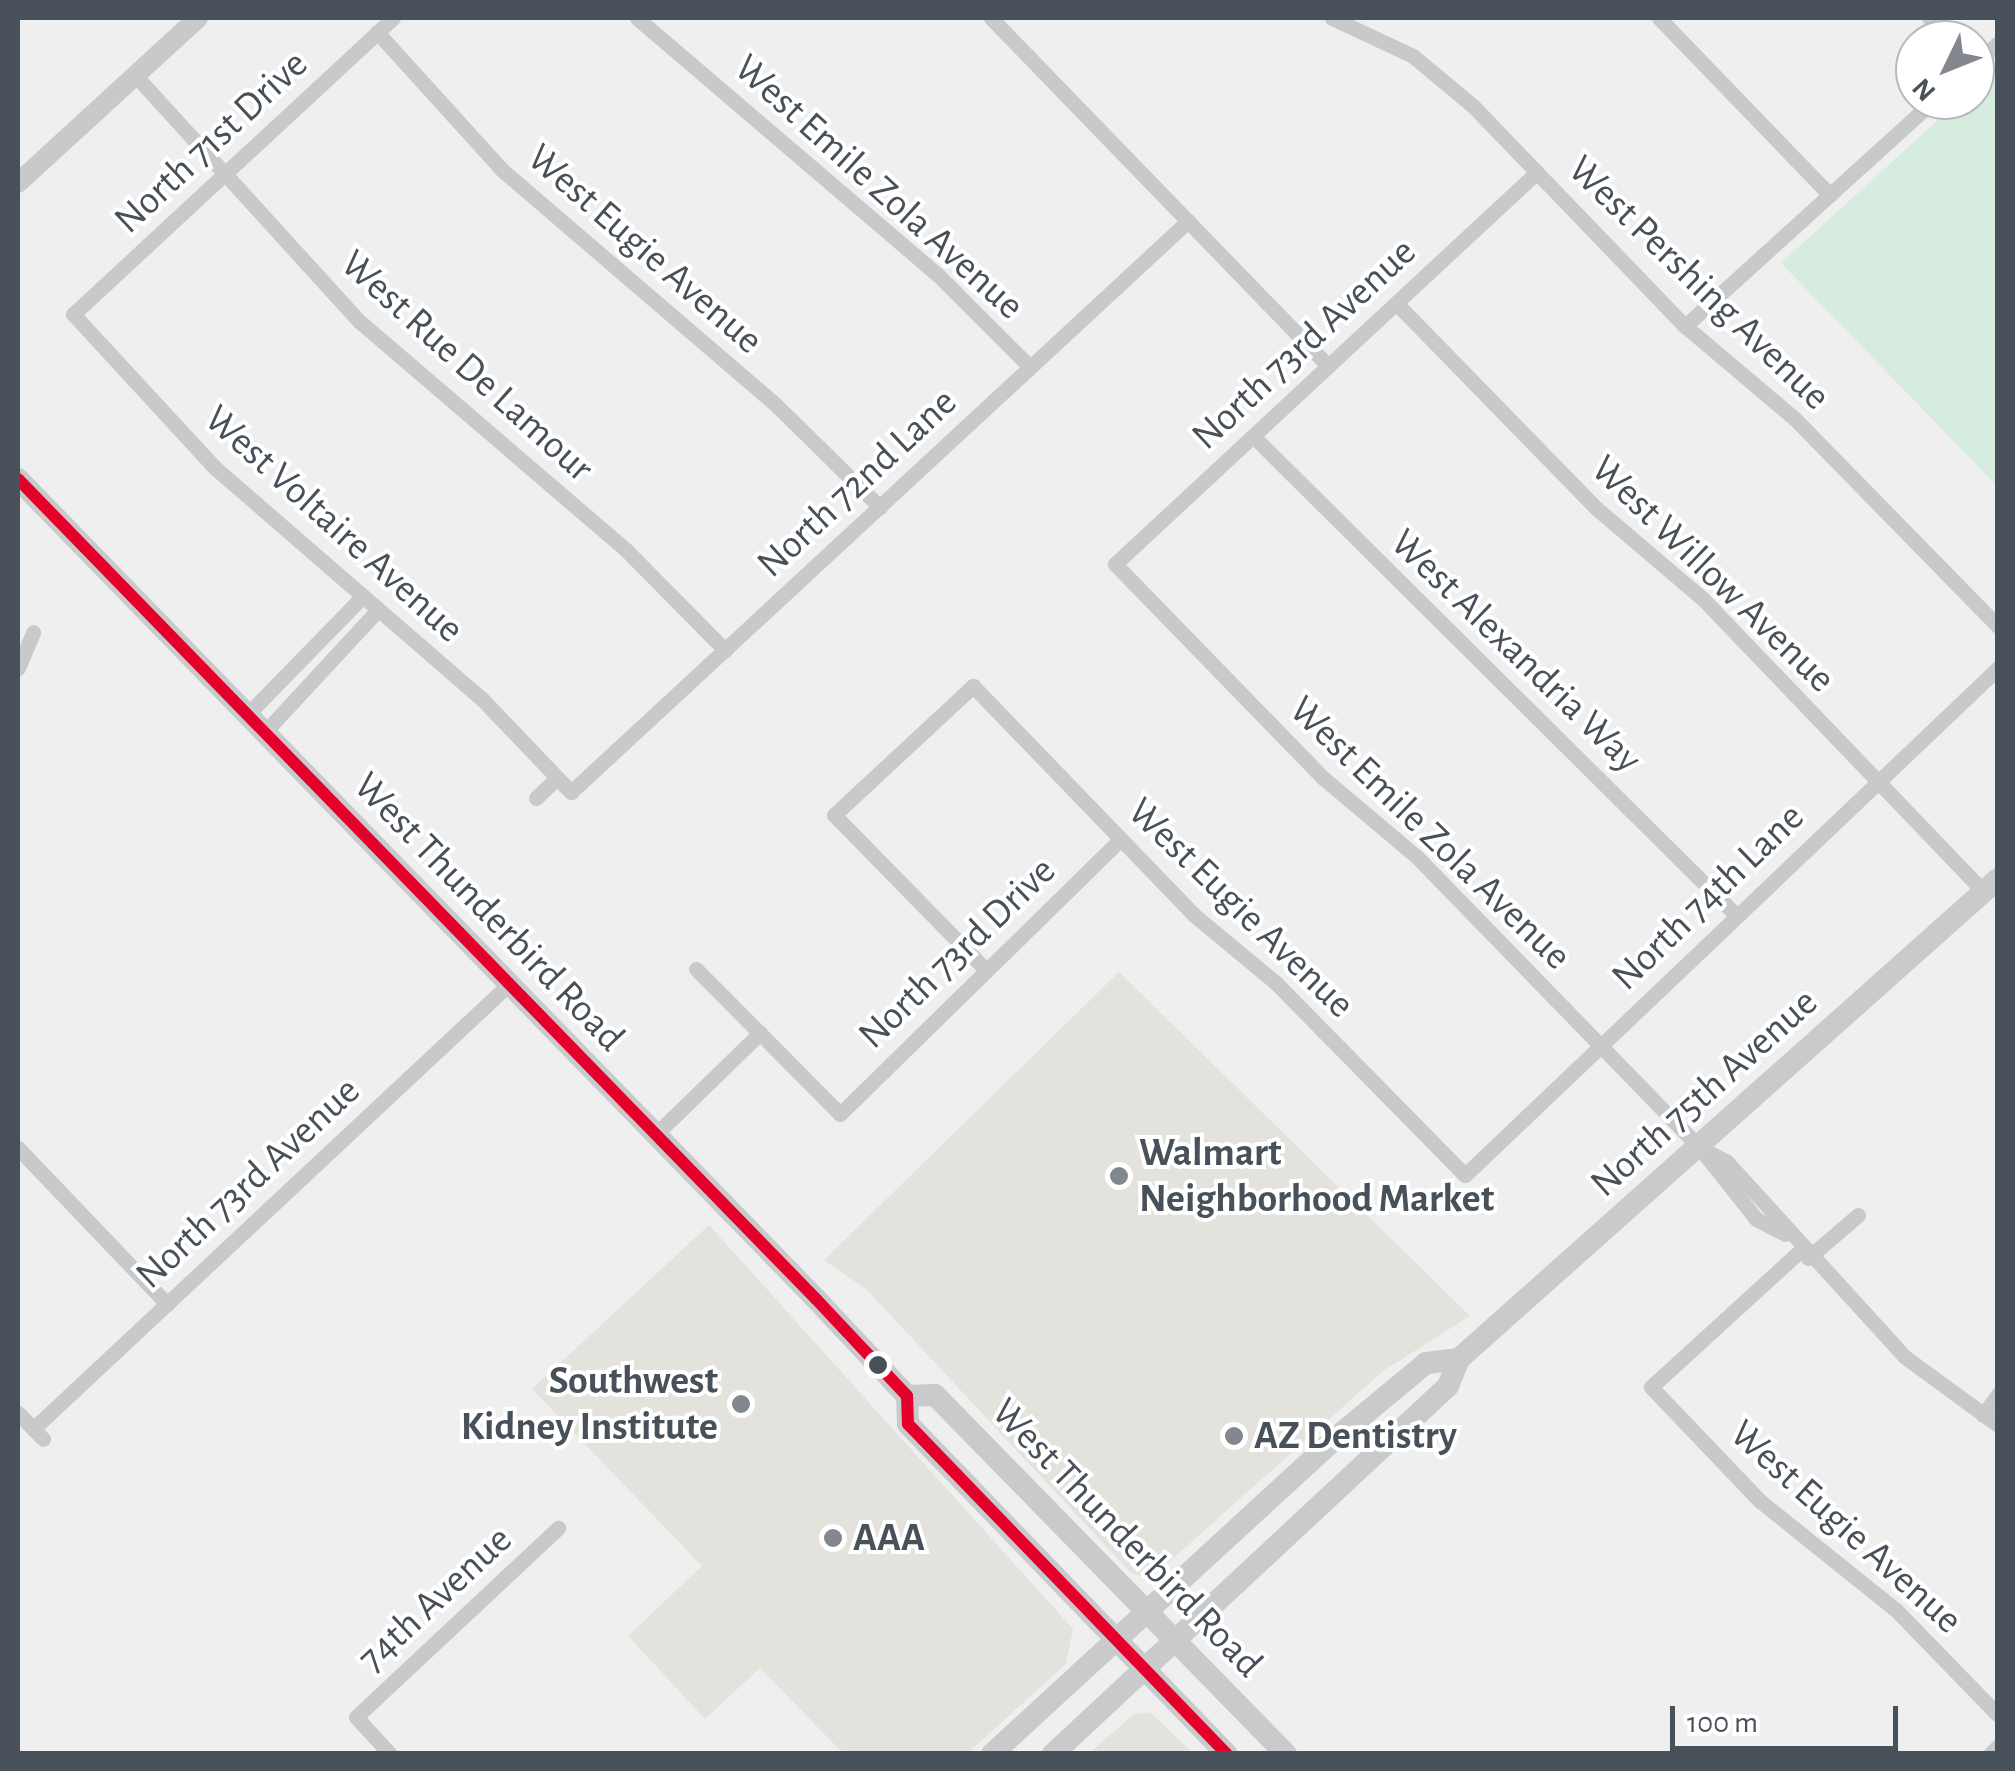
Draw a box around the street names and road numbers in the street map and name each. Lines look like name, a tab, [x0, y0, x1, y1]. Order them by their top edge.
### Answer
street label: North 71st Drive	[104, 40, 318, 244]
street label: West Emile Zola Avenue	[724, 44, 1034, 330]
street label: West Eugie Avenue	[517, 134, 773, 364]
street label: West Pershing Avenue	[1558, 146, 1840, 420]
street label: North 73rd Avenue	[1182, 228, 1426, 460]
street label: West Rue De Lamour	[331, 240, 603, 492]
street label: North 72nd Lane	[747, 378, 967, 588]
street label: West Voltaire Avenue	[194, 395, 474, 653]
street label: West Willow Avenue	[1581, 445, 1845, 703]
street label: West Alexandria Way	[1381, 519, 1651, 783]
street label: West Emile Zola Avenue	[1279, 686, 1581, 980]
street label: West Thunderbird Road	[343, 762, 635, 1062]
street label: West Eugie Avenue	[1118, 788, 1364, 1028]
street label: North 74th Lane	[1602, 793, 1814, 1001]
street label: North 73rd Drive	[848, 847, 1066, 1059]
street label: North 75th Avenue	[1581, 978, 1827, 1208]
street label: North 73rd Avenue	[126, 1067, 370, 1299]
street label: West Thunderbird Road	[981, 1388, 1273, 1688]
street label: West Eugie Avenue	[1720, 1410, 1972, 1644]
street label: 74th Avenue	[348, 1516, 522, 1682]

